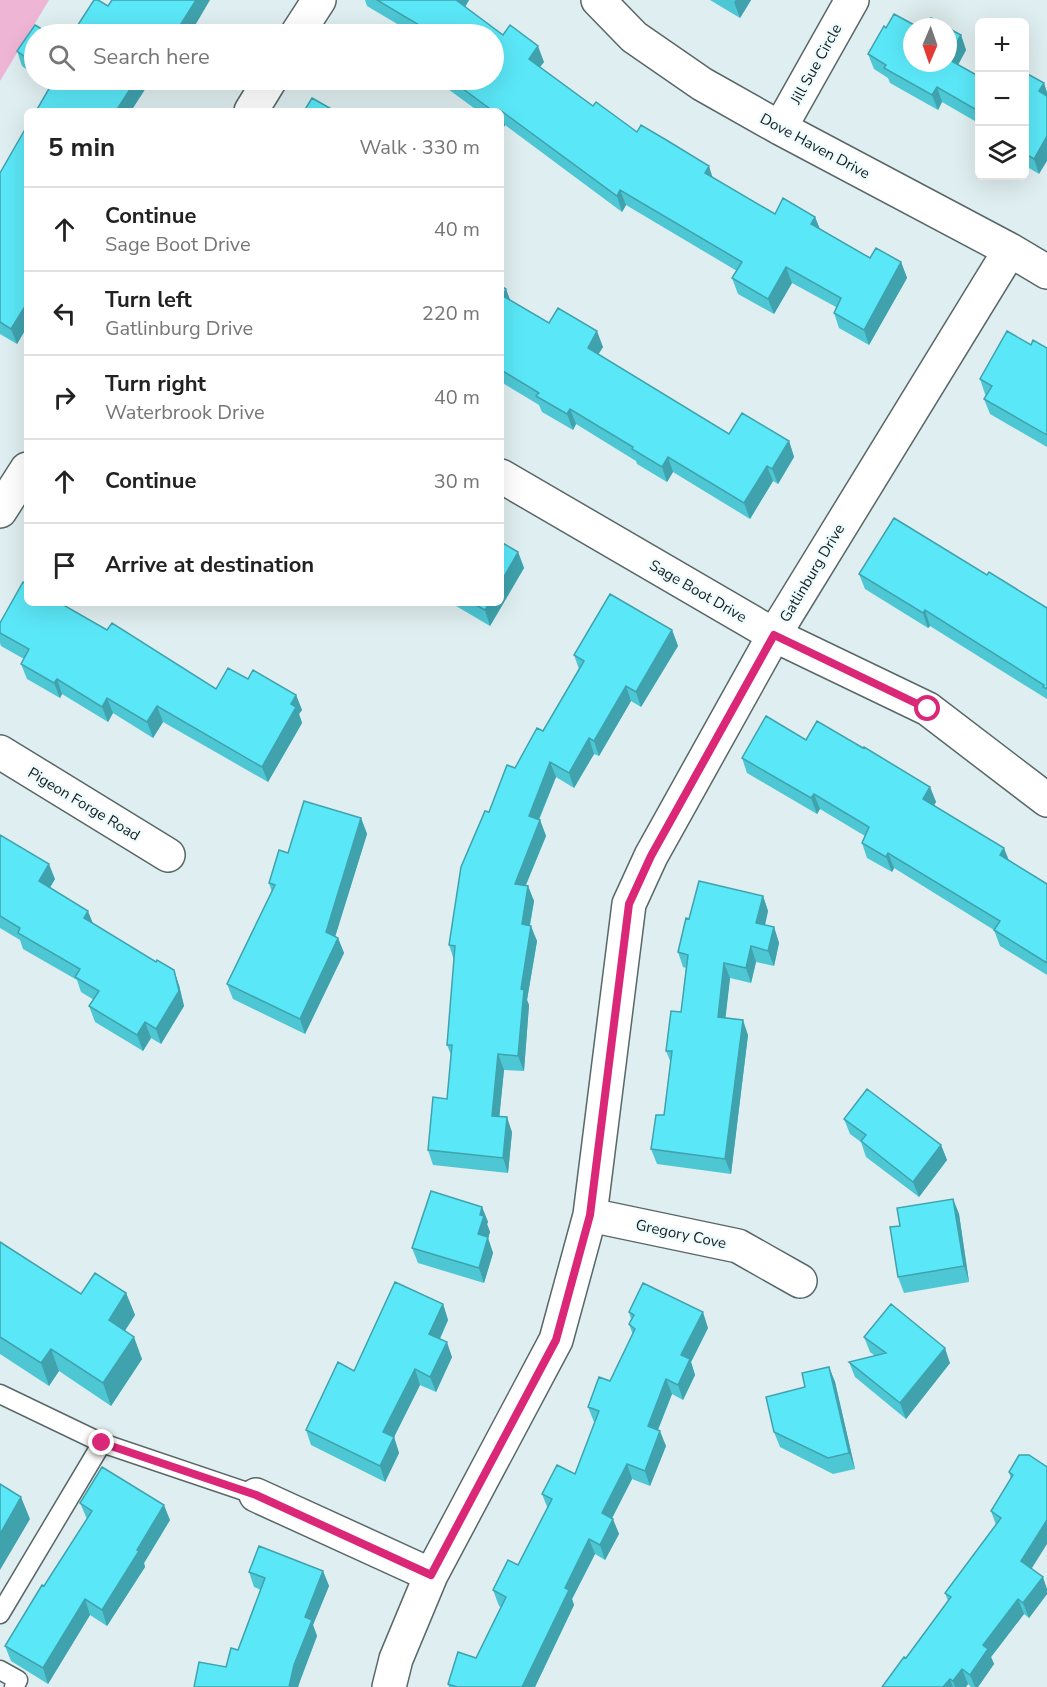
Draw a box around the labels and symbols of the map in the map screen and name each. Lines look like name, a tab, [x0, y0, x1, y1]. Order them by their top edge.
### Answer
north arrow	[903, 18, 957, 72]
street label: Jill Sue Circle	[785, 20, 846, 109]
street label: Dove Haven Drive	[757, 109, 873, 183]
street label: Gatlinburg Drive	[775, 520, 849, 626]
street label: Sage Boot Drive	[646, 555, 750, 627]
route start	[914, 695, 940, 721]
street label: Pigeon Forge Road	[24, 763, 144, 845]
street label: Gregory Cove	[634, 1215, 728, 1253]
route end	[88, 1429, 114, 1455]

